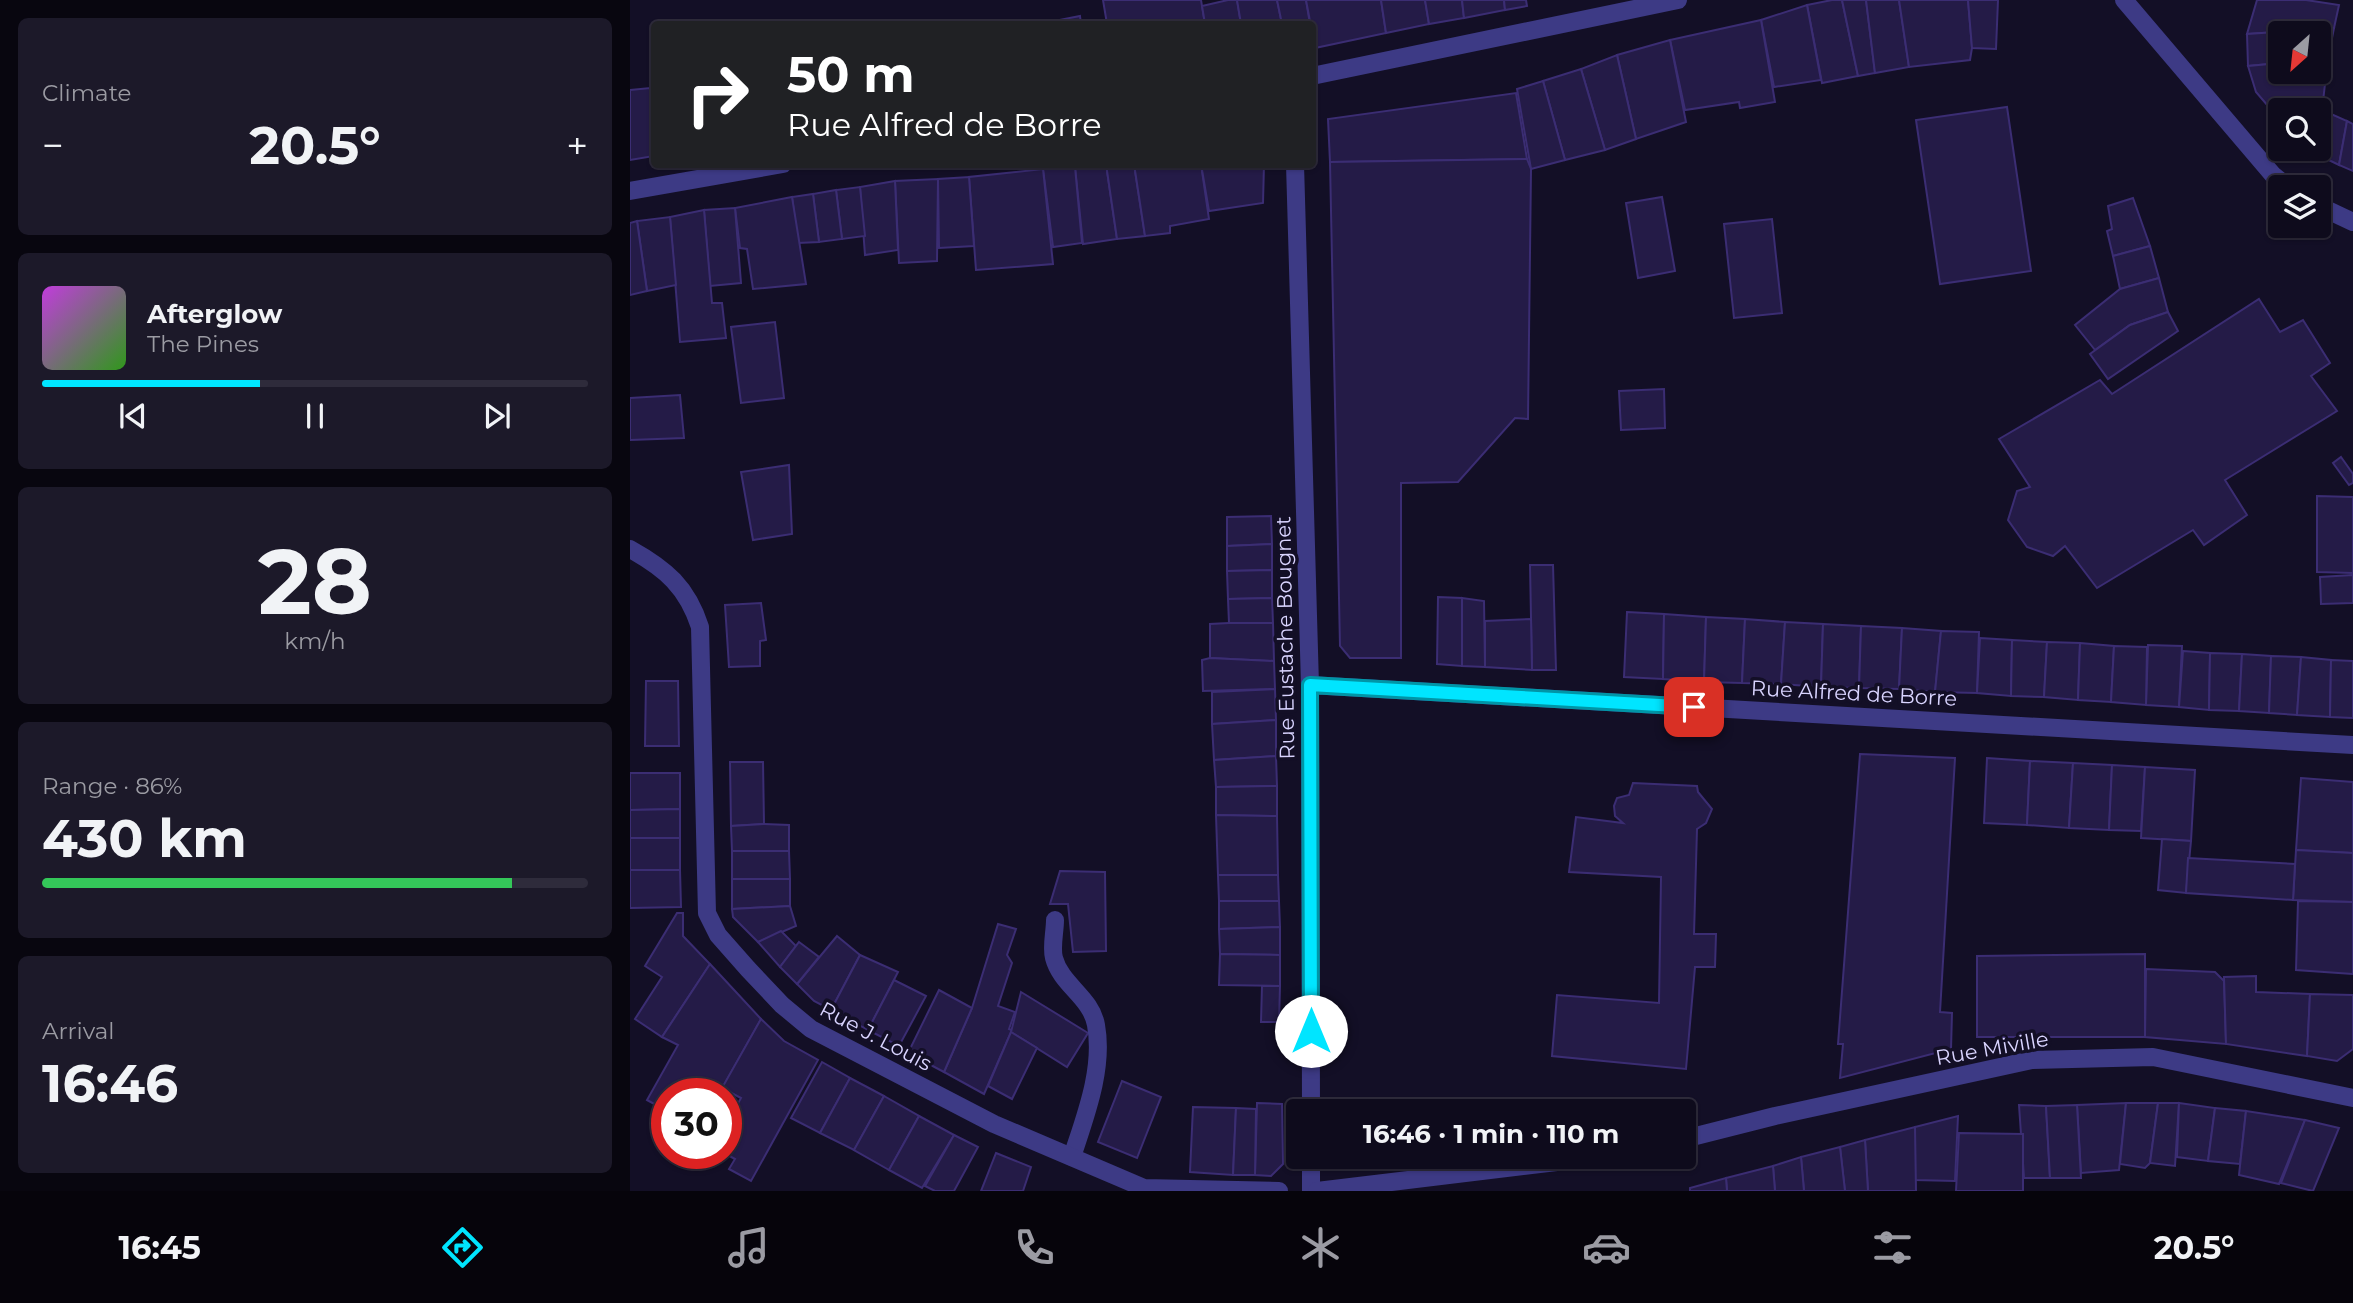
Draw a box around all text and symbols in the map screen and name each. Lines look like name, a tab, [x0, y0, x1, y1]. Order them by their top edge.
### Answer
north arrow	[2268, 21, 2331, 84]
map controls	[2268, 21, 2331, 238]
text: 50 m	[787, 45, 915, 104]
icon: right	[672, 49, 763, 140]
text: Climate	[42, 79, 131, 107]
button: search	[2268, 98, 2331, 161]
text: Rue Alfred de Borre	[787, 105, 1102, 144]
text: 20.5°	[249, 114, 381, 177]
text: −	[42, 122, 64, 169]
text: +	[566, 122, 588, 169]
button: layers	[2268, 175, 2331, 238]
text: Afterglow	[147, 298, 282, 330]
text: The Pines	[147, 330, 259, 358]
icon: previous	[114, 397, 152, 435]
icon: pause	[296, 397, 334, 435]
icon: next	[478, 397, 516, 435]
street label: Rue Eustache Bougnet	[1270, 516, 1300, 760]
text: 28	[258, 526, 372, 637]
text: km/h	[284, 627, 346, 655]
street label: Rue Alfred de Borre	[1750, 675, 1958, 711]
pin	[1664, 677, 1724, 737]
icon: arrive	[1675, 688, 1713, 726]
text: Range · 86%	[42, 772, 182, 800]
text: 430 km	[42, 807, 247, 870]
position arrow	[1274, 994, 1348, 1068]
street label: Rue J. Louis	[816, 996, 936, 1076]
text: Arrival	[42, 1017, 115, 1045]
street label: Rue Miville	[1934, 1026, 2050, 1070]
text: 16:46	[42, 1052, 178, 1115]
speed limit sign: 30	[651, 1078, 742, 1169]
text: 16:46 · 1 min · 110 m	[1363, 1118, 1619, 1150]
icon: directions	[438, 1223, 487, 1272]
icon: music	[724, 1223, 773, 1272]
icon: phone	[1010, 1223, 1059, 1272]
icon: climate	[1296, 1223, 1345, 1272]
icon: car	[1582, 1223, 1631, 1272]
icon: filters	[1868, 1223, 1917, 1272]
text: 16:45	[118, 1228, 201, 1267]
text: 20.5°	[2154, 1228, 2234, 1267]

